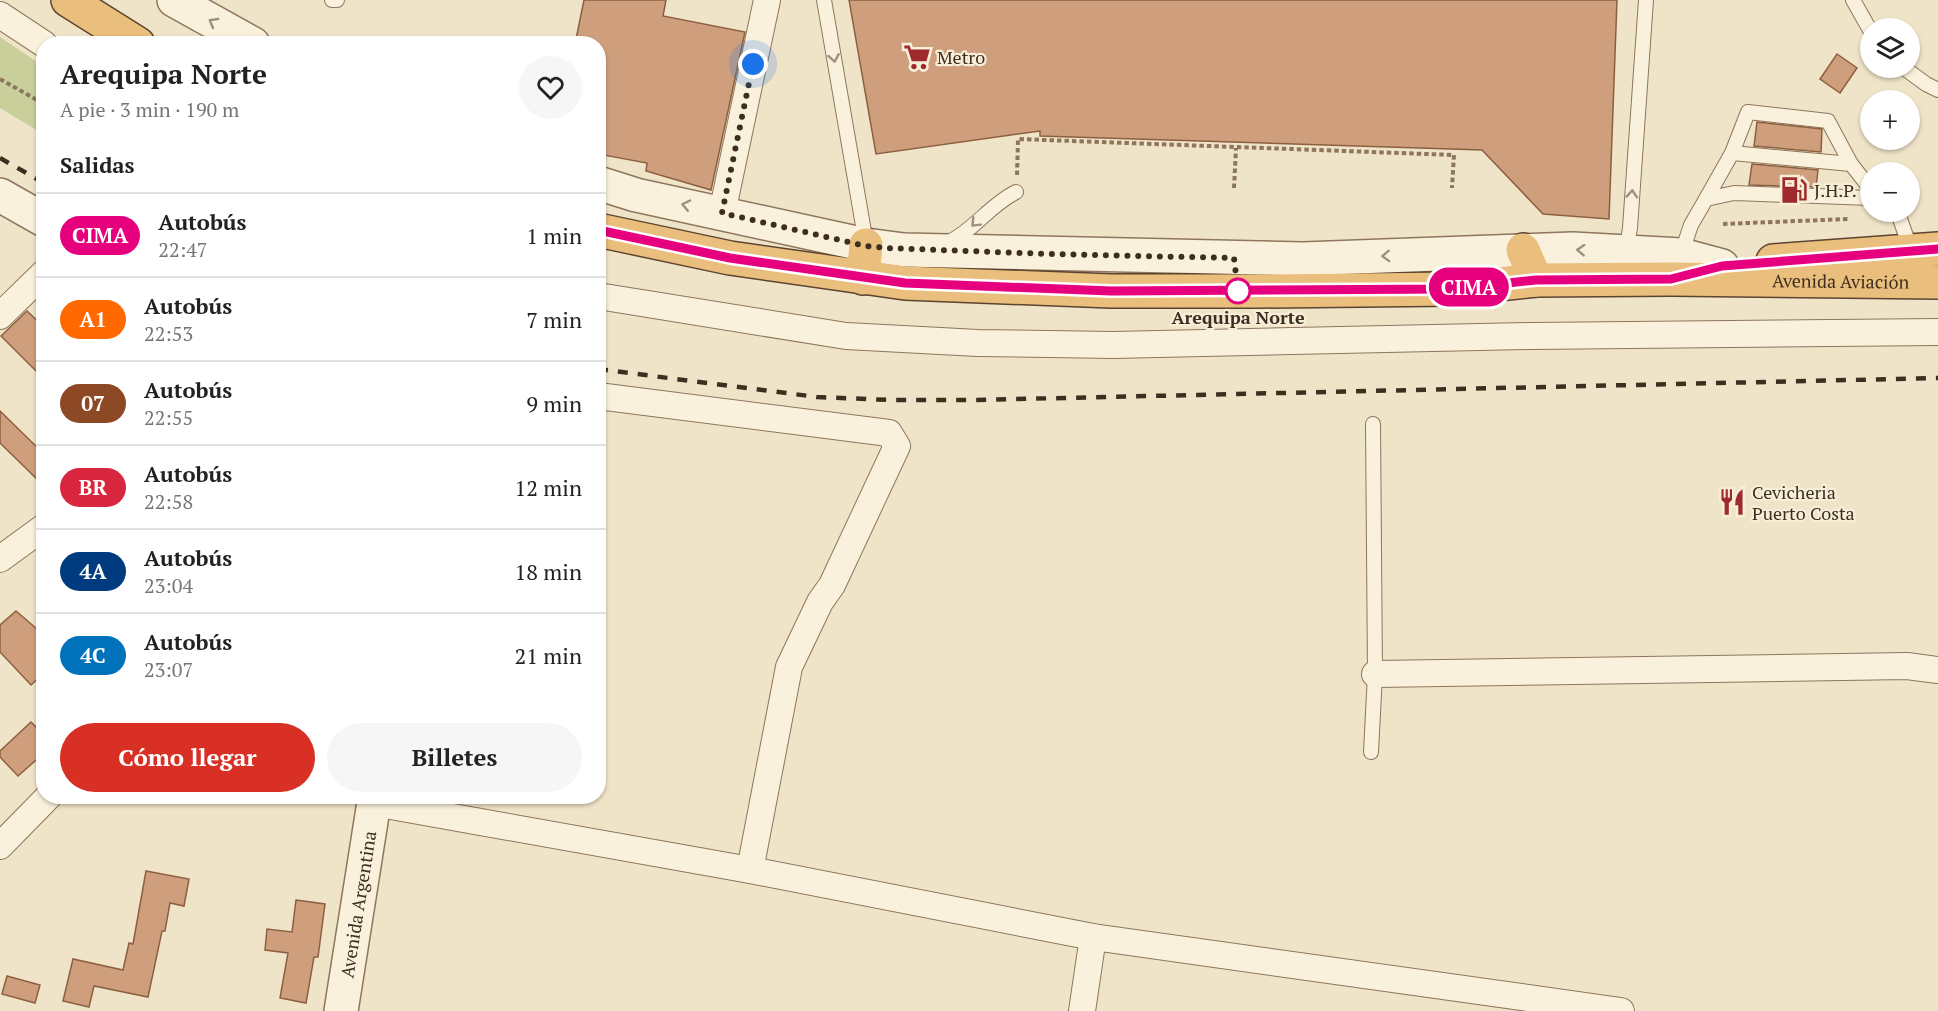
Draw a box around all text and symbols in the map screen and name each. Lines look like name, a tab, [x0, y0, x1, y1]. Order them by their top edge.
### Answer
one-way arrow	[209, 18, 219, 29]
map controls	[1860, 18, 1920, 222]
button: layers	[1860, 18, 1920, 78]
supermarket icon: Metro	[902, 42, 932, 72]
place label: Metro	[937, 45, 985, 69]
your location	[738, 49, 768, 79]
one-way arrow	[827, 52, 840, 62]
text: Arequipa Norte	[60, 55, 267, 92]
button: heart	[519, 56, 582, 119]
button: +	[1860, 90, 1920, 150]
text: A pie · 3 min · 190 m	[60, 96, 239, 123]
text: Salidas	[60, 150, 135, 179]
button: −	[1860, 162, 1920, 222]
fuel station icon: J.H.P.	[1779, 175, 1809, 205]
place label: J.H.P.	[1814, 178, 1857, 202]
one-way arrow	[1625, 190, 1638, 199]
one-way arrow	[681, 199, 691, 212]
text: Autobús	[158, 207, 246, 236]
one-way arrow	[972, 215, 983, 226]
text: CIMA	[72, 221, 128, 249]
text: 1 min	[526, 221, 582, 250]
text: 22:47	[158, 236, 208, 263]
one-way arrow	[1576, 243, 1585, 256]
one-way arrow	[1381, 249, 1390, 262]
line badge: CIMA	[1427, 268, 1511, 306]
street label: Avenida Aviación	[1772, 268, 1910, 294]
text: CIMA	[1441, 273, 1497, 301]
marker: Arequipa Norte	[1225, 278, 1251, 304]
text: Autobús	[144, 291, 232, 320]
text: A1	[79, 305, 107, 333]
text: 7 min	[526, 305, 582, 334]
place label: Arequipa Norte	[1171, 305, 1305, 329]
text: 22:53	[144, 320, 193, 347]
text: Autobús	[144, 375, 232, 404]
text: 07	[81, 389, 105, 417]
text: 9 min	[526, 389, 582, 418]
text: 22:55	[144, 404, 193, 431]
text: Autobús	[144, 459, 232, 488]
text: BR	[79, 473, 107, 501]
text: 12 min	[515, 473, 582, 502]
place label: Cevicheria Puerto Costa	[1752, 480, 1855, 525]
restaurant icon: Cevicheria Puerto Costa	[1717, 487, 1747, 517]
text: 22:58	[144, 488, 193, 515]
text: Autobús	[144, 543, 232, 572]
text: 4A	[79, 557, 107, 585]
text: 18 min	[515, 557, 582, 586]
text: 23:04	[144, 572, 193, 599]
text: Autobús	[144, 627, 232, 656]
text: 4C	[80, 641, 106, 669]
text: 21 min	[515, 641, 582, 670]
text: 23:07	[144, 656, 193, 683]
button: Cómo llegar	[60, 723, 315, 792]
button: Billetes	[327, 723, 582, 792]
street label: Avenida Argentina	[334, 829, 381, 980]

